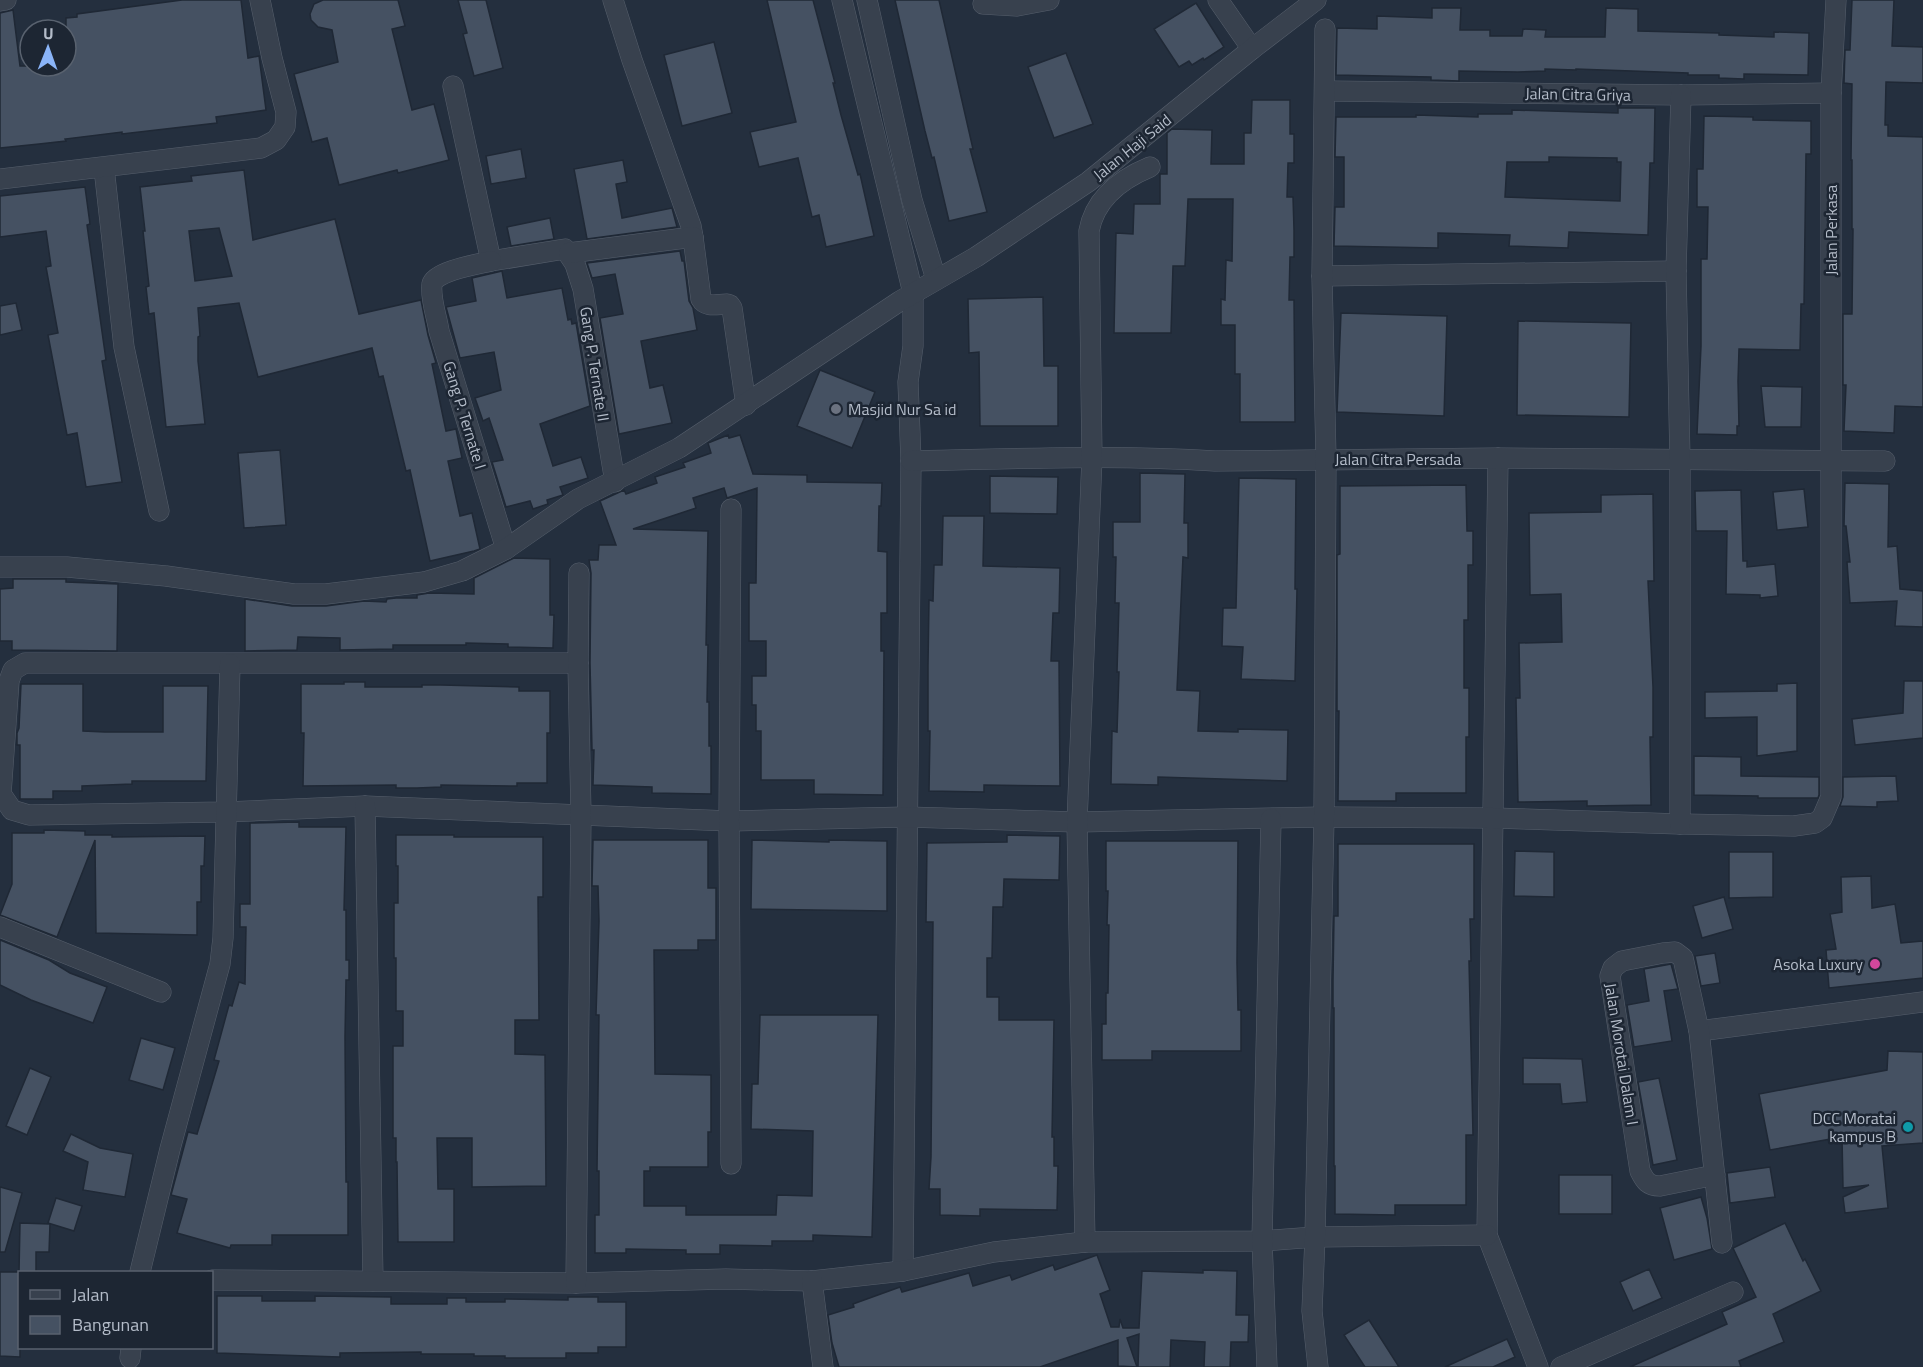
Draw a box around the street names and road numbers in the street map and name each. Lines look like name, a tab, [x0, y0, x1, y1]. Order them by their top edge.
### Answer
street label: Jalan Citra Griya	[1525, 81, 1631, 107]
street label: Jalan Haji Said	[1088, 108, 1176, 186]
street label: Jalan Perkasa	[1819, 185, 1843, 275]
street label: Gang P. Ternate II	[574, 305, 616, 423]
street label: Gang P. Ternate I	[437, 358, 493, 472]
street label: Jalan Citra Persada	[1335, 447, 1461, 471]
street label: Jalan Morotai Dalam I	[1599, 981, 1645, 1127]

